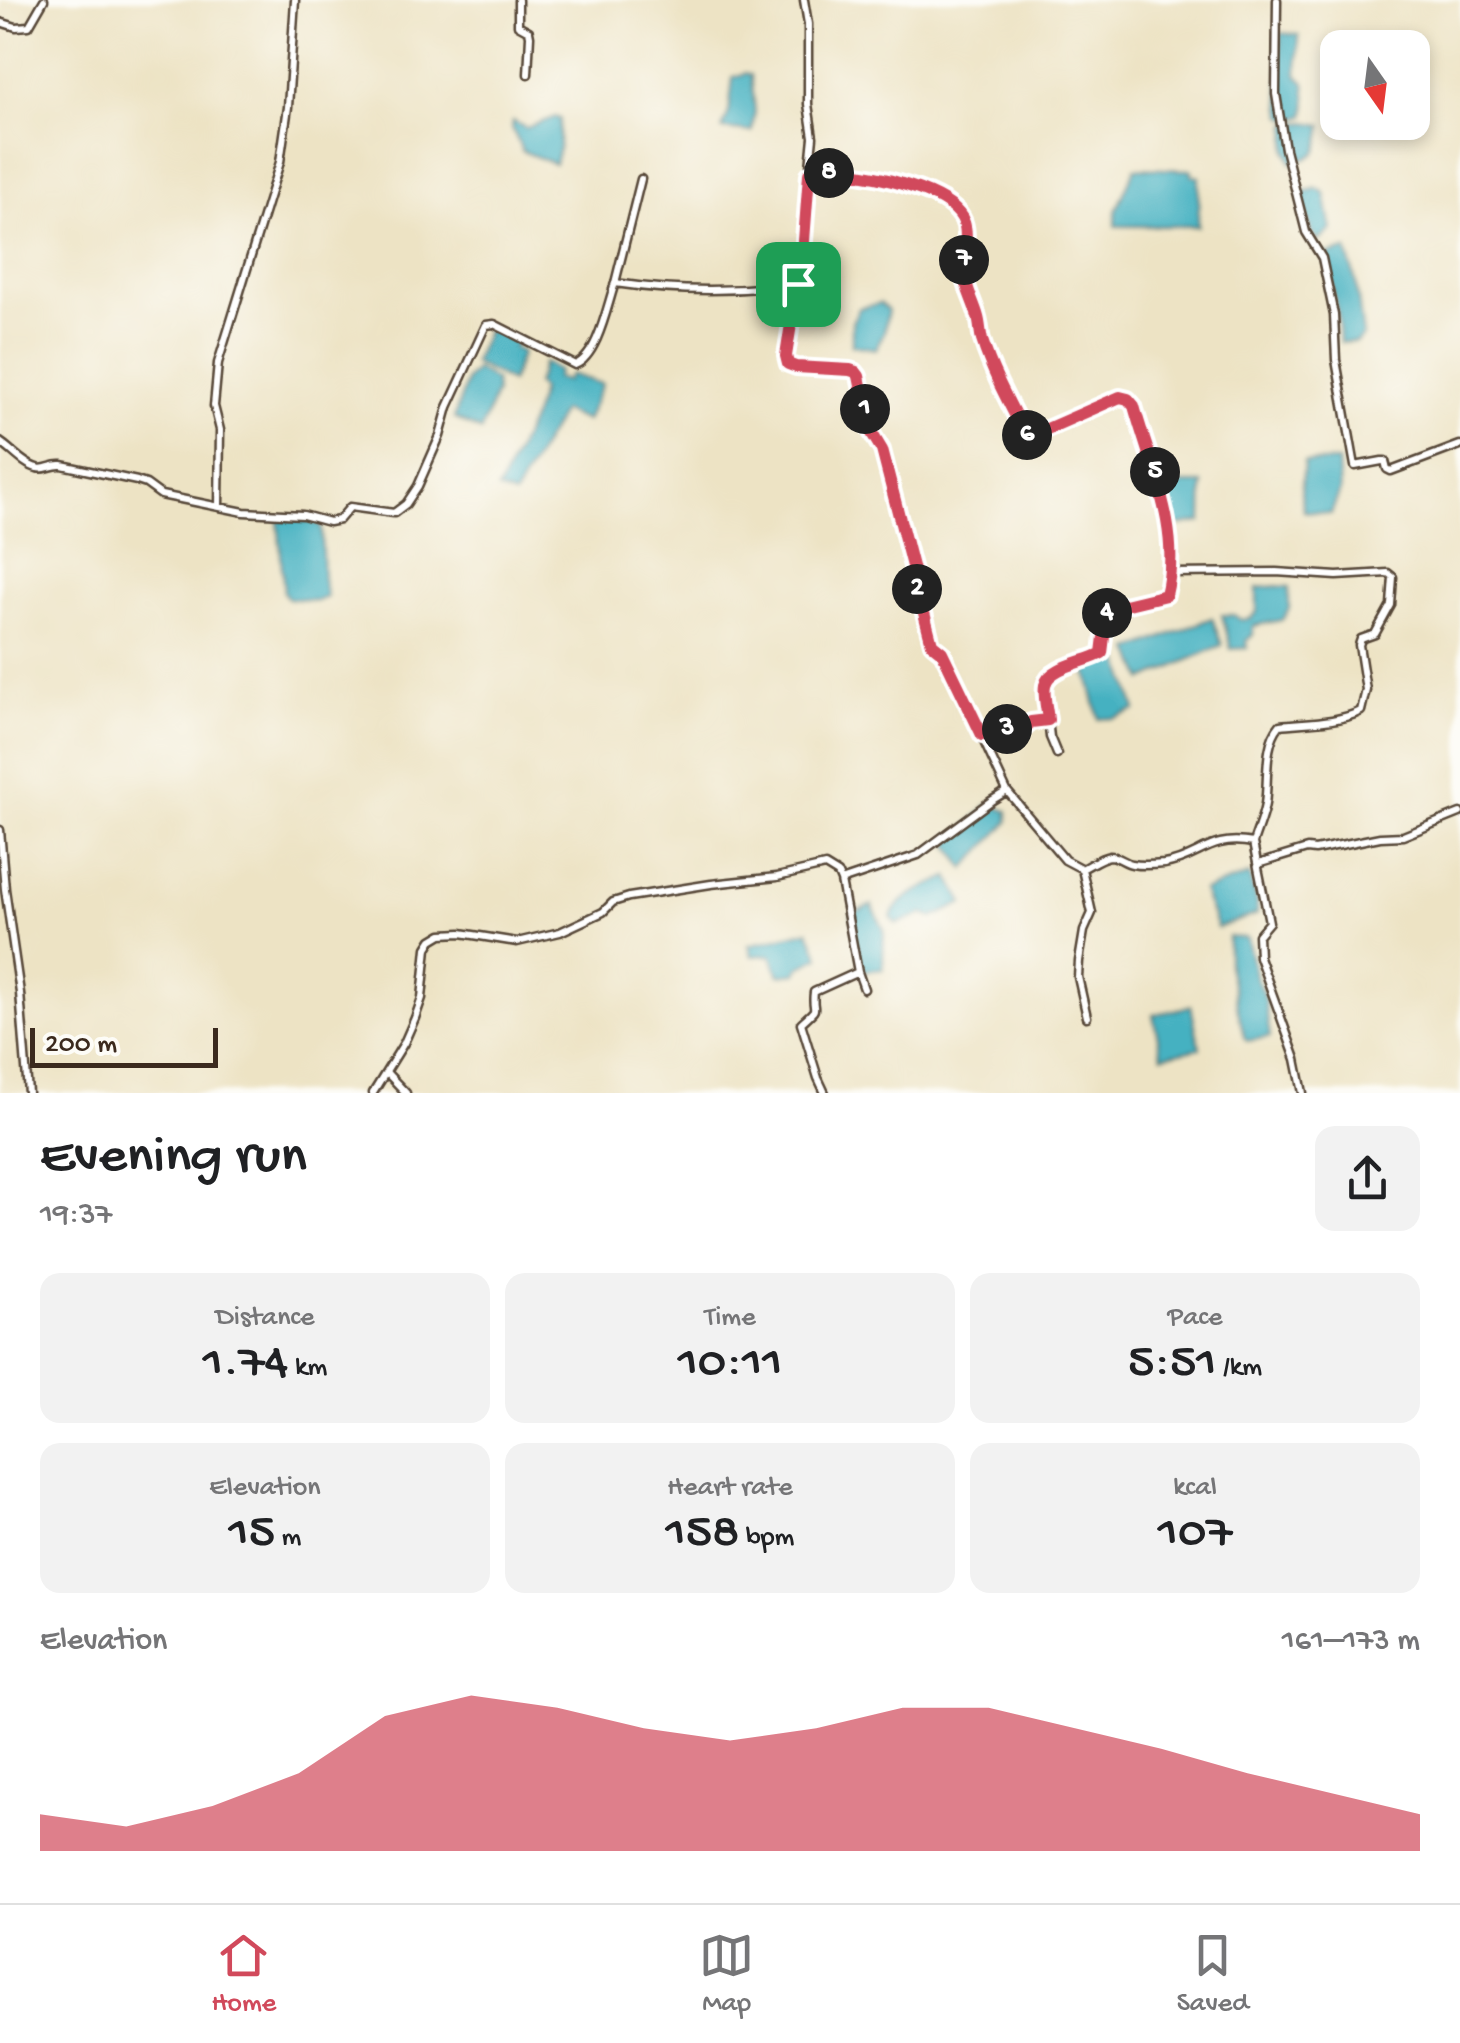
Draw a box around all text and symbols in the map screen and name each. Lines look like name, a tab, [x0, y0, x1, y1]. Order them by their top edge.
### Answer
north arrow	[1320, 30, 1430, 140]
map controls	[1320, 30, 1430, 140]
pin: 8	[804, 148, 854, 198]
text: 8	[821, 156, 837, 189]
pin: 7	[939, 235, 989, 285]
pin	[756, 242, 841, 327]
text: 7	[957, 243, 971, 276]
icon: arrive	[771, 257, 826, 312]
pin: 1	[840, 384, 890, 434]
text: 1	[859, 392, 871, 425]
pin: 6	[1002, 410, 1052, 460]
text: 6	[1020, 418, 1034, 451]
pin: 5	[1130, 447, 1180, 497]
text: 5	[1148, 455, 1162, 488]
pin: 2	[892, 564, 942, 614]
text: 2	[910, 572, 924, 605]
pin: 4	[1082, 588, 1132, 638]
text: 4	[1100, 596, 1114, 629]
pin: 3	[982, 704, 1032, 754]
text: 3	[1000, 712, 1014, 745]
scale bar	[30, 1023, 218, 1068]
text: 200 m	[45, 1029, 117, 1062]
button: share	[1315, 1126, 1420, 1231]
text: Evening run	[40, 1127, 307, 1191]
text: 19:37	[40, 1197, 112, 1235]
text: Distance	[216, 1302, 314, 1335]
text: Time	[704, 1302, 756, 1335]
text: Pace	[1168, 1302, 1222, 1335]
text: 1.74	[203, 1335, 288, 1394]
text: 10:11	[678, 1335, 782, 1394]
text: 5:51	[1128, 1335, 1216, 1394]
text: km	[288, 1352, 327, 1385]
text: /km	[1216, 1352, 1262, 1385]
text: Elevation	[209, 1472, 321, 1505]
text: Heart rate	[667, 1472, 793, 1505]
text: kcal	[1173, 1472, 1217, 1505]
text: 15	[229, 1505, 275, 1564]
text: 158	[666, 1505, 739, 1564]
text: 107	[1158, 1505, 1232, 1564]
text: m	[275, 1522, 302, 1555]
text: bpm	[739, 1522, 794, 1555]
text: Elevation	[40, 1623, 167, 1661]
text: 161–173 m	[1282, 1623, 1420, 1661]
tab: Home	[211, 1928, 276, 2021]
tab: Map	[699, 1928, 754, 2021]
tab: Saved	[1177, 1928, 1249, 2021]

